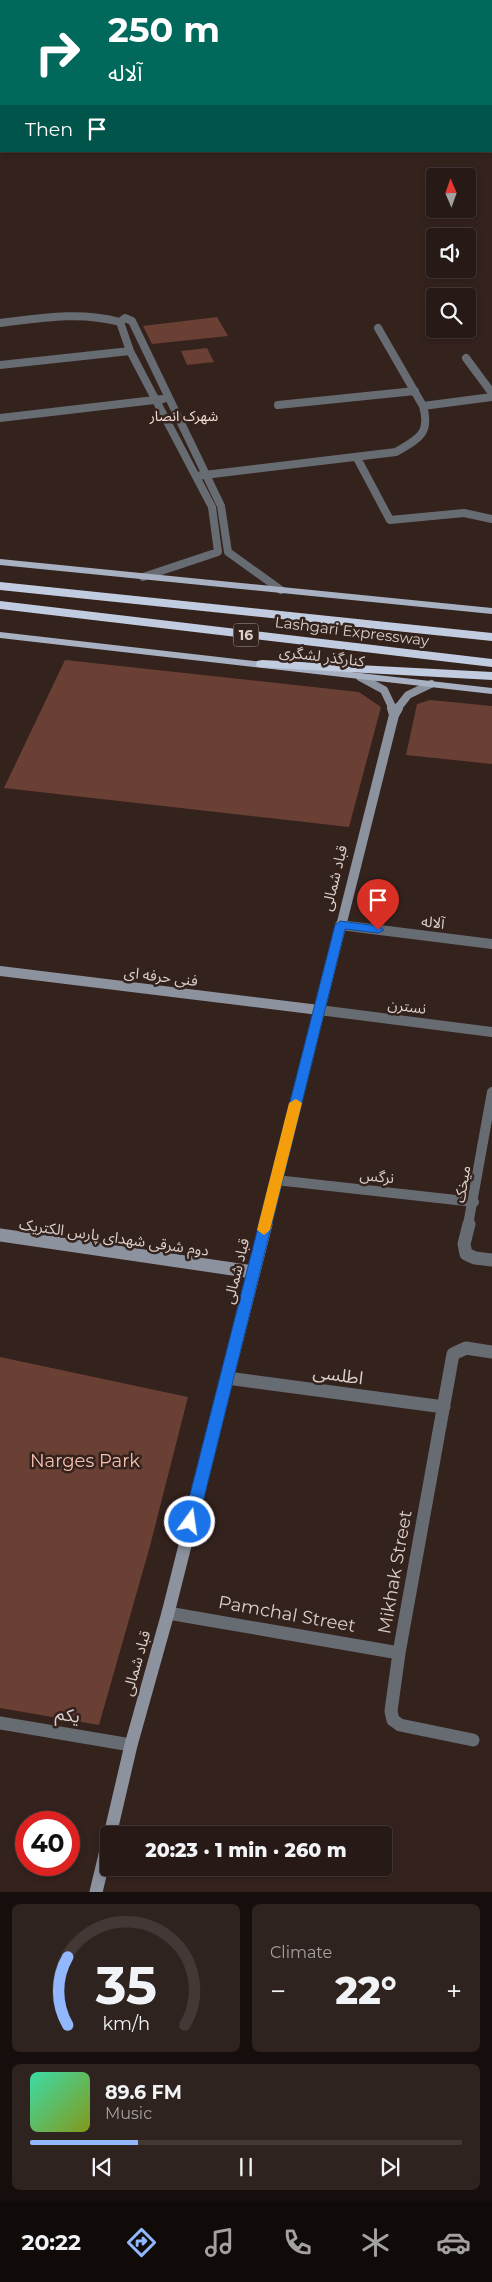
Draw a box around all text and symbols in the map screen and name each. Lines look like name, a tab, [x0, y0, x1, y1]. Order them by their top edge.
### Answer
text: 250 m	[108, 8, 220, 51]
icon: right	[25, 20, 90, 85]
text: آلاله	[108, 60, 142, 87]
icon: arrive	[83, 115, 111, 143]
text: Then	[25, 118, 73, 141]
north arrow	[426, 168, 476, 218]
map controls	[426, 168, 476, 338]
button: sound	[426, 228, 476, 278]
button: search	[426, 288, 476, 338]
district label: شهرک انصار	[149, 407, 218, 425]
street label: Lashgari Expressway	[274, 612, 431, 650]
road number: 16	[234, 624, 258, 646]
street label: کنارگذر لشگری	[278, 641, 367, 671]
street label: قباد شمالی	[317, 843, 351, 913]
pin	[357, 879, 399, 930]
icon: arrive	[364, 886, 392, 914]
street label: آلاله	[420, 911, 446, 933]
street label: فنی حرفه ای	[123, 962, 199, 990]
street label: نسترن	[387, 994, 427, 1018]
street label: میخک	[449, 1164, 475, 1204]
street label: نرگس	[359, 1165, 395, 1187]
street label: دوم شرقی شهدای پارس الکتریک	[18, 1214, 210, 1262]
street label: قباد شمالی	[219, 1236, 253, 1306]
street label: اطلسی	[312, 1361, 364, 1389]
park label: Narges Park	[30, 1450, 140, 1472]
position arrow	[163, 1495, 215, 1547]
street label: Mikhak Street	[373, 1508, 417, 1636]
street label: Pamchal Street	[217, 1591, 357, 1637]
street label: قباد شمالی	[118, 1628, 154, 1698]
street label: یکم	[54, 1702, 82, 1730]
speed limit sign: 40	[15, 1811, 80, 1876]
text: 20:23 · 1 min · 260 m	[145, 1839, 347, 1862]
text: Climate	[270, 1943, 332, 1962]
text: 35	[94, 1954, 157, 2017]
text: 22°	[335, 1967, 397, 2014]
text: −	[270, 1974, 286, 2008]
text: +	[446, 1974, 462, 2008]
text: km/h	[102, 2013, 150, 2034]
text: 89.6 FM	[105, 2081, 182, 2104]
text: Music	[105, 2104, 152, 2123]
icon: previous	[88, 2153, 116, 2181]
icon: pause	[232, 2153, 260, 2181]
icon: next	[376, 2153, 404, 2181]
icon: directions	[124, 2225, 159, 2260]
icon: music	[202, 2225, 237, 2260]
icon: phone	[280, 2225, 315, 2260]
icon: climate	[358, 2225, 393, 2260]
icon: car	[436, 2225, 471, 2260]
text: 20:22	[21, 2229, 81, 2256]

